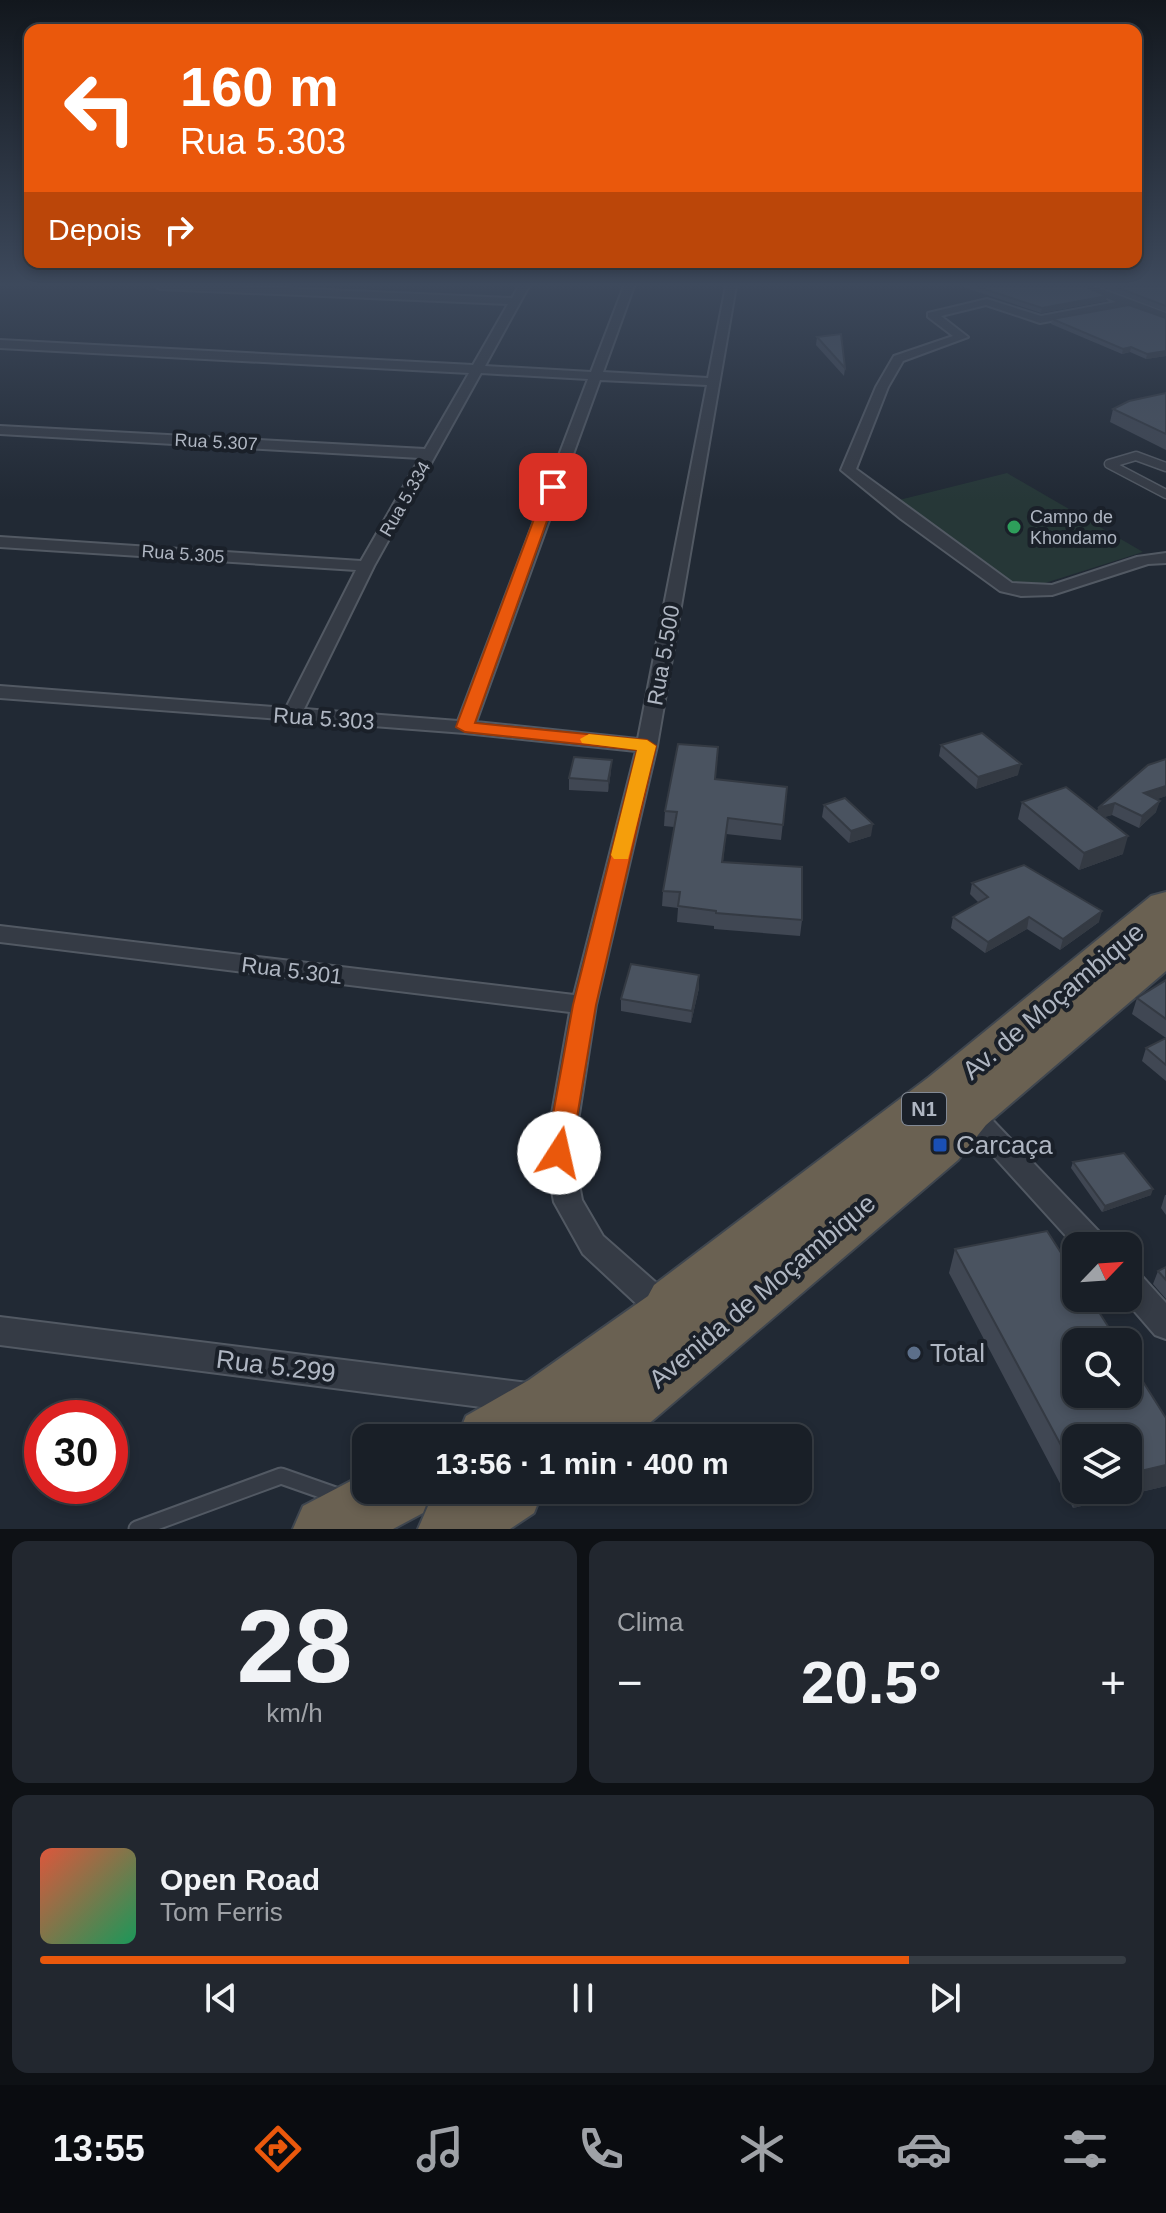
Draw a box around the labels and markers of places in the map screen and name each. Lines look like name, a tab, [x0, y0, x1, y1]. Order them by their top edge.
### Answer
pin	[519, 453, 587, 521]
place label: Campo de Khondamo	[1030, 507, 1117, 548]
marker: Campo de Khondamo	[1005, 518, 1023, 536]
place label: Carcaça	[956, 1130, 1053, 1160]
marker: Carcaça	[931, 1136, 949, 1154]
place label: Total	[930, 1338, 985, 1368]
marker: Total	[905, 1344, 923, 1362]

